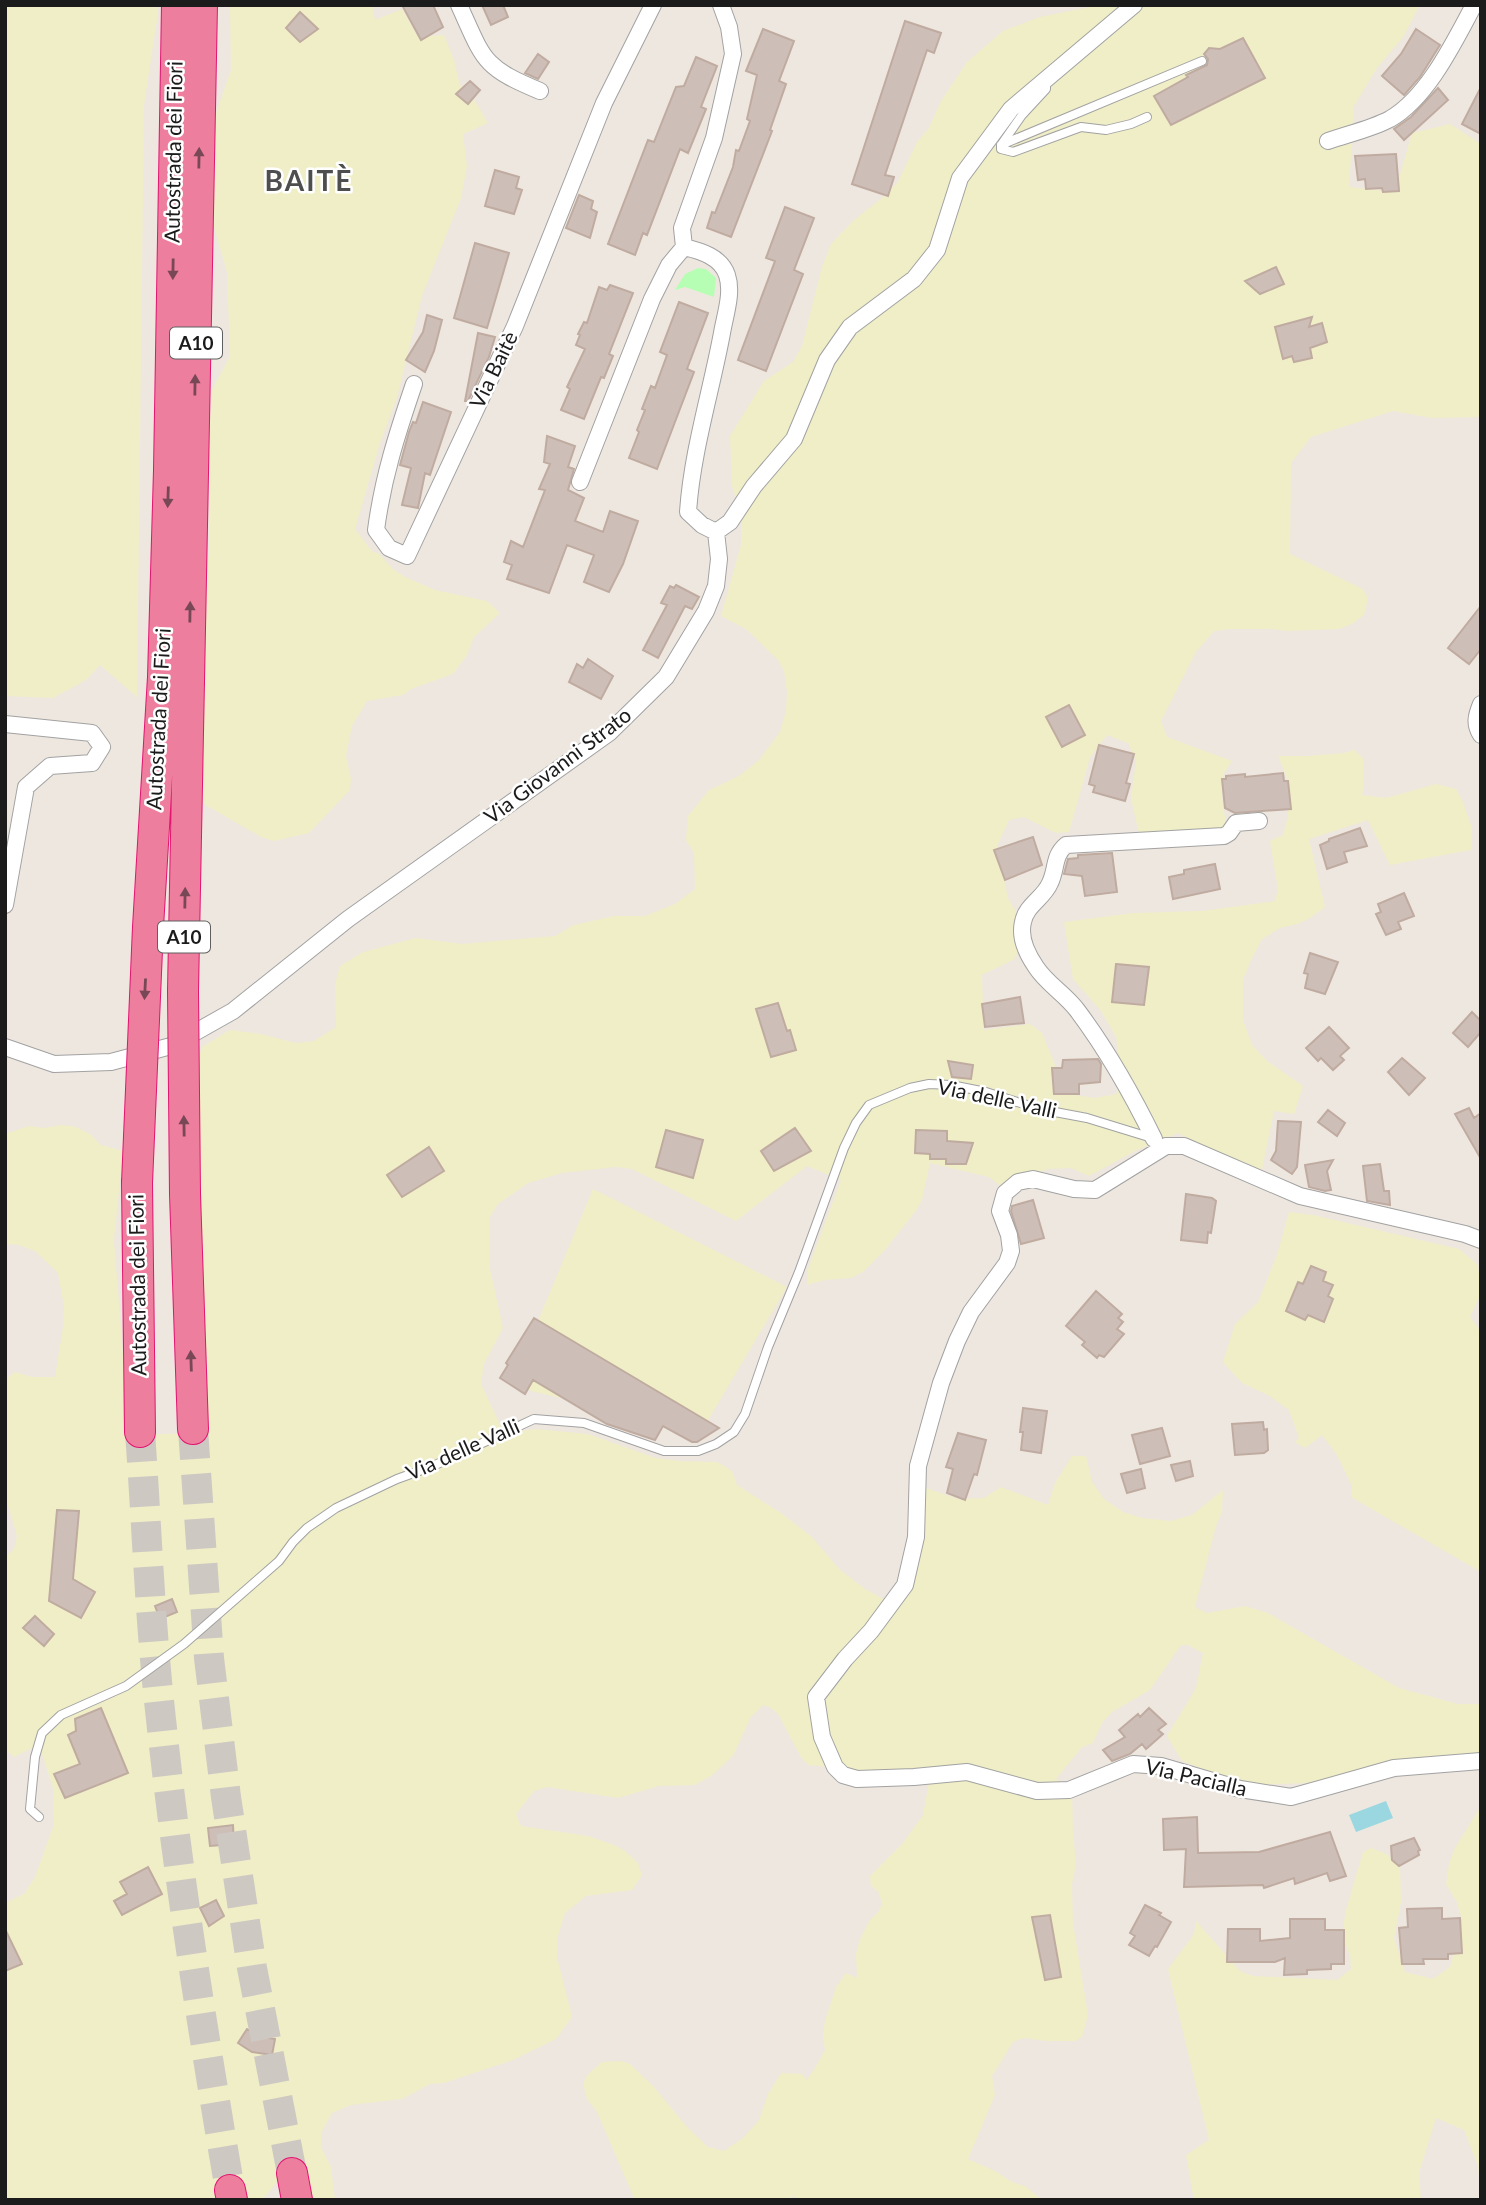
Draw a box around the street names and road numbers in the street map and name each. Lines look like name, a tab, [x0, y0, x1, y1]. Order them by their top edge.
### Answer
street label: Autostrada dei Fiori	[158, 61, 187, 243]
street label: Via Baitè	[463, 327, 522, 412]
road number: A10	[170, 328, 222, 358]
street label: Autostrada dei Fiori	[140, 627, 175, 810]
street label: Via Giovanni Strato	[479, 701, 636, 828]
road number: A10	[158, 922, 210, 953]
street label: Via delle Valli	[935, 1073, 1059, 1122]
street label: Autostrada dei Fiori	[122, 1194, 151, 1376]
street label: Via delle Valli	[402, 1412, 523, 1485]
street label: Via Pacialla	[1143, 1753, 1250, 1800]

